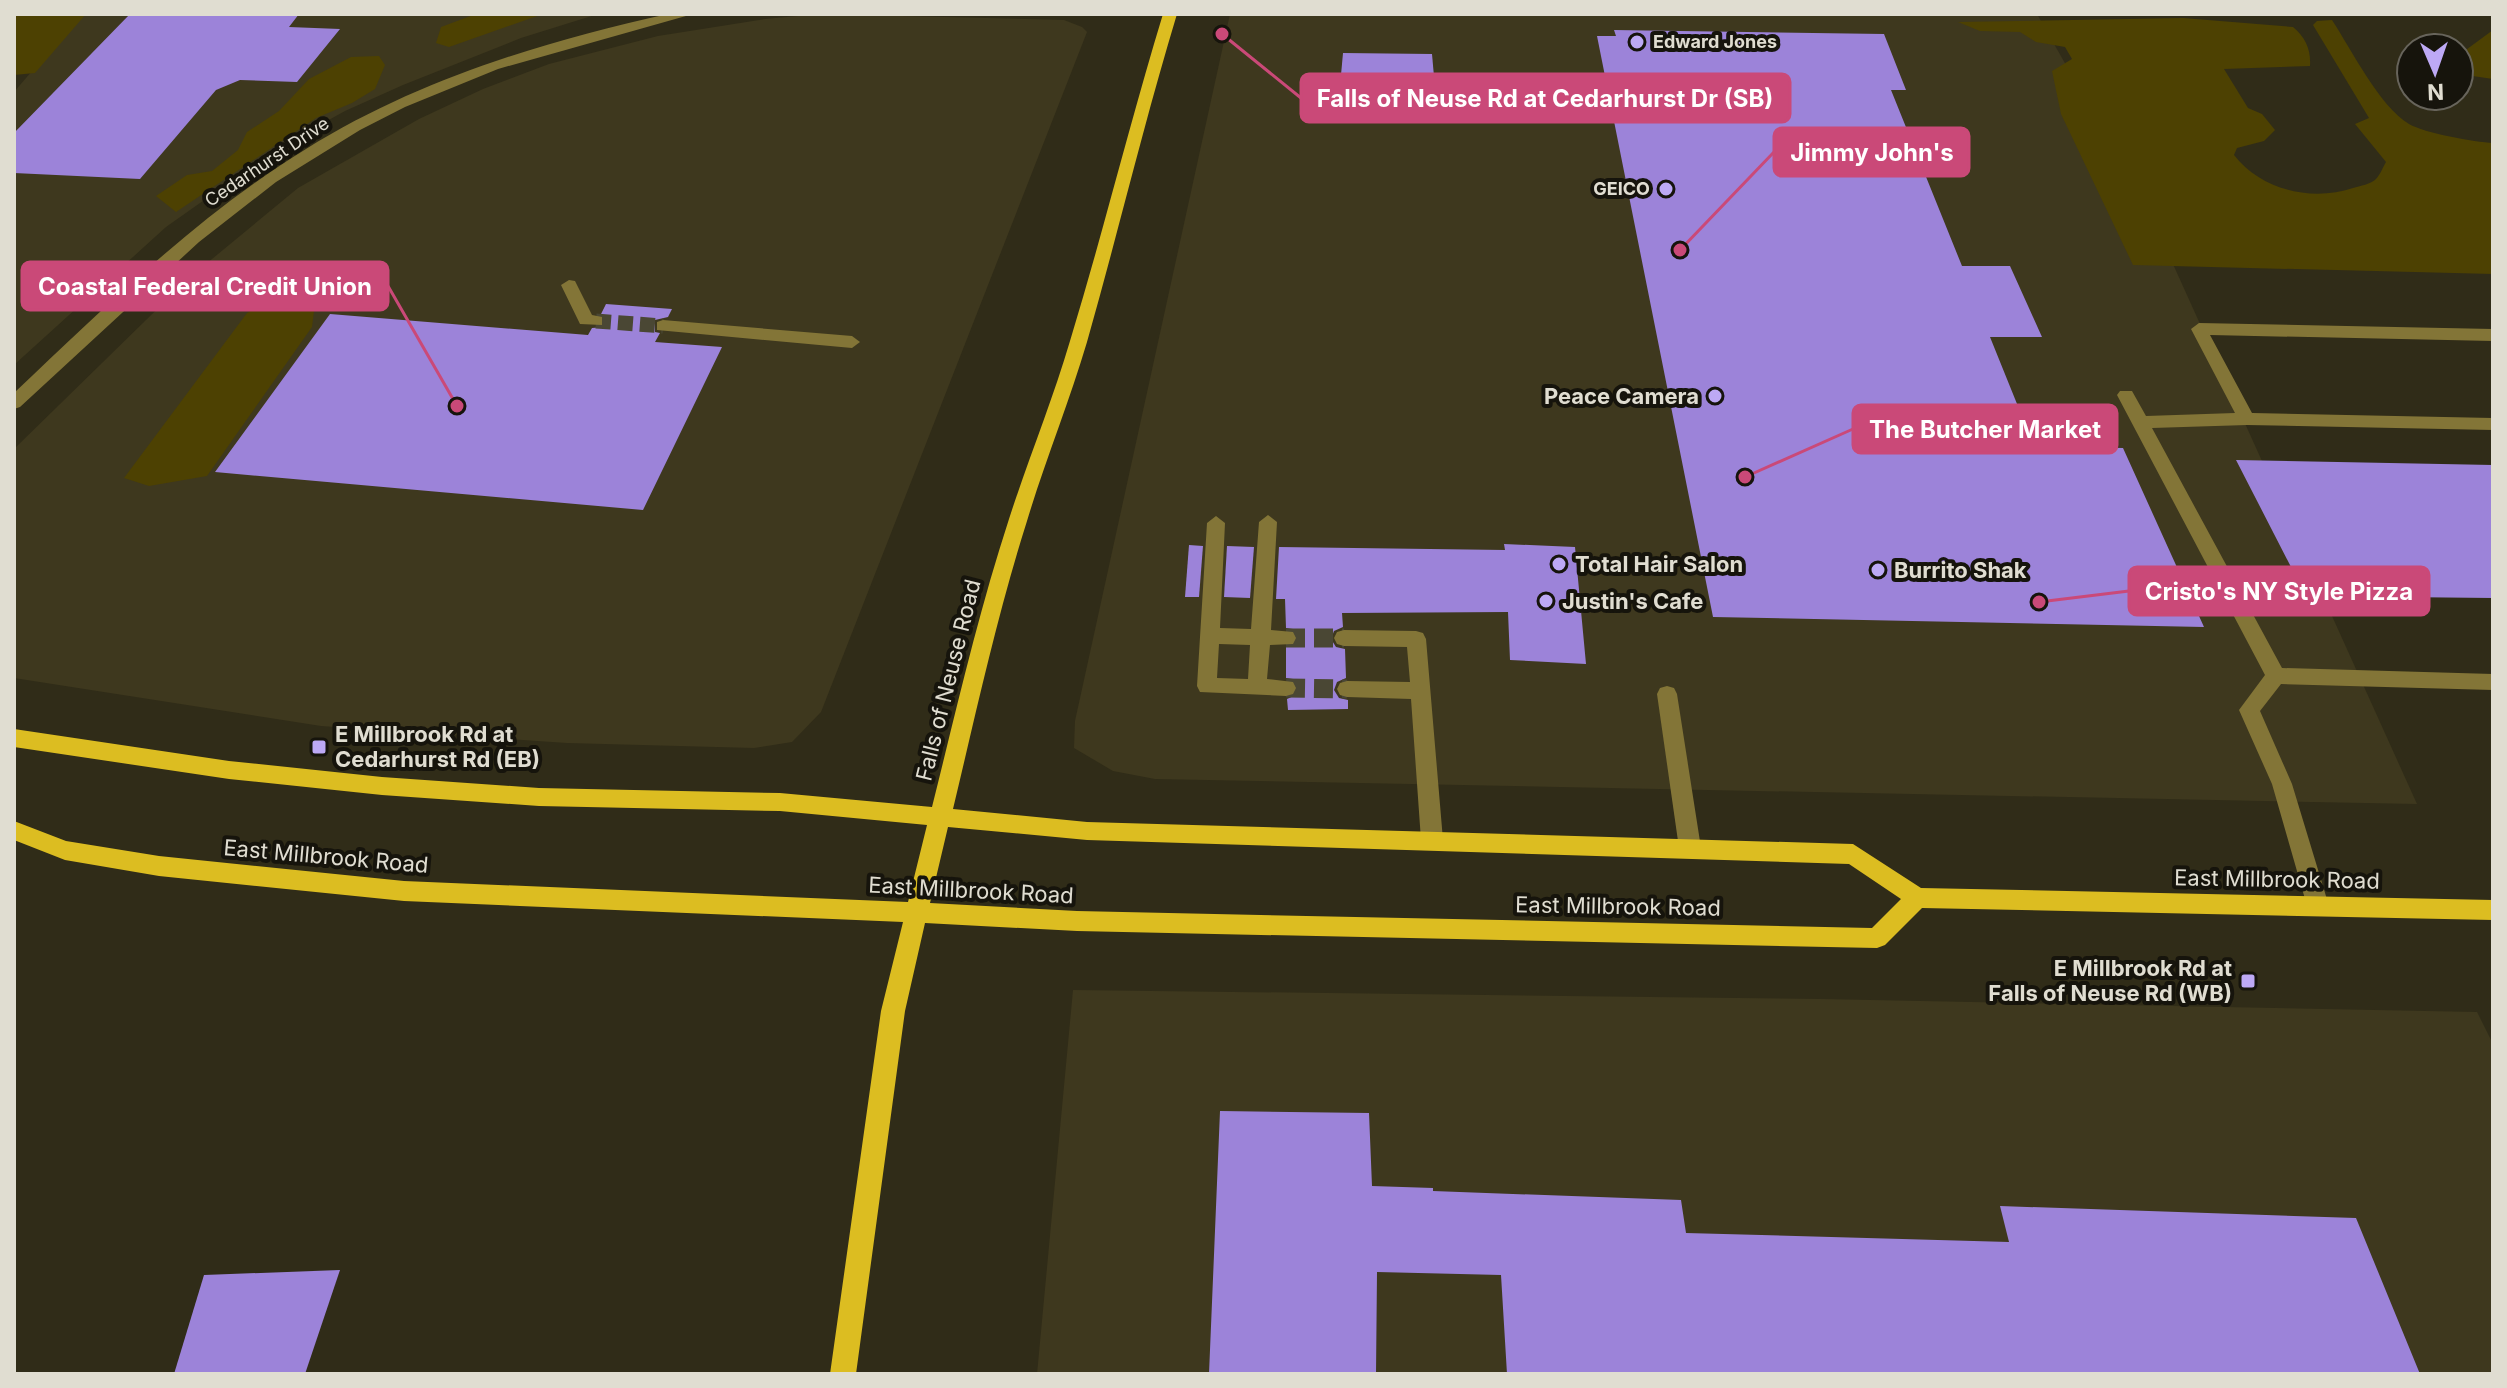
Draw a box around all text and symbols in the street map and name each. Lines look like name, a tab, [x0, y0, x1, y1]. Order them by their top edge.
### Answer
place label: Edward Jones	[1653, 31, 1777, 52]
north arrow	[2395, 32, 2475, 112]
marker: Edward Jones	[1628, 33, 1646, 51]
callout: Falls of Neuse Rd at Cedarhurst Dr (SB)	[1301, 74, 1790, 122]
text: N	[2427, 79, 2445, 105]
text: Falls of Neuse Rd at Cedarhurst Dr (SB)	[1317, 84, 1773, 113]
street label: Cedarhurst Drive	[201, 112, 333, 211]
callout: Jimmy John's	[1774, 128, 1969, 176]
text: Jimmy John's	[1790, 138, 1954, 167]
place label: GEICO	[1593, 178, 1650, 199]
marker: GEICO	[1657, 180, 1675, 198]
callout: Coastal Federal Credit Union	[22, 262, 388, 310]
text: Coastal Federal Credit Union	[38, 272, 372, 301]
place label: Peace Camera	[1544, 383, 1699, 409]
marker: Peace Camera	[1706, 387, 1724, 405]
callout: The Butcher Market	[1853, 405, 2117, 453]
text: The Butcher Market	[1869, 415, 2101, 444]
place label: Total Hair Salon	[1575, 551, 1743, 577]
marker: Total Hair Salon	[1550, 555, 1568, 573]
place label: Burrito Shak	[1894, 557, 2027, 583]
marker: Burrito Shak	[1869, 561, 1887, 579]
callout: Cristo's NY Style Pizza	[2129, 567, 2429, 615]
street label: Falls of Neuse Road	[910, 576, 986, 784]
text: Cristo's NY Style Pizza	[2145, 577, 2413, 606]
place label: Justin's Cafe	[1562, 588, 1703, 614]
marker: Justin's Cafe	[1537, 592, 1555, 610]
place label: E Millbrook Rd at Cedarhurst Rd (EB)	[335, 721, 540, 772]
marker: E Millbrook Rd at Cedarhurst Rd (EB)	[310, 738, 328, 756]
street label: East Millbrook Road	[222, 834, 430, 878]
street label: East Millbrook Road	[2174, 864, 2380, 894]
street label: East Millbrook Road	[868, 872, 1074, 908]
street label: East Millbrook Road	[1515, 891, 1721, 921]
place label: E Millbrook Rd at Falls of Neuse Rd (WB)	[1988, 955, 2232, 1006]
marker: E Millbrook Rd at Falls of Neuse Rd (WB)	[2239, 972, 2257, 990]

